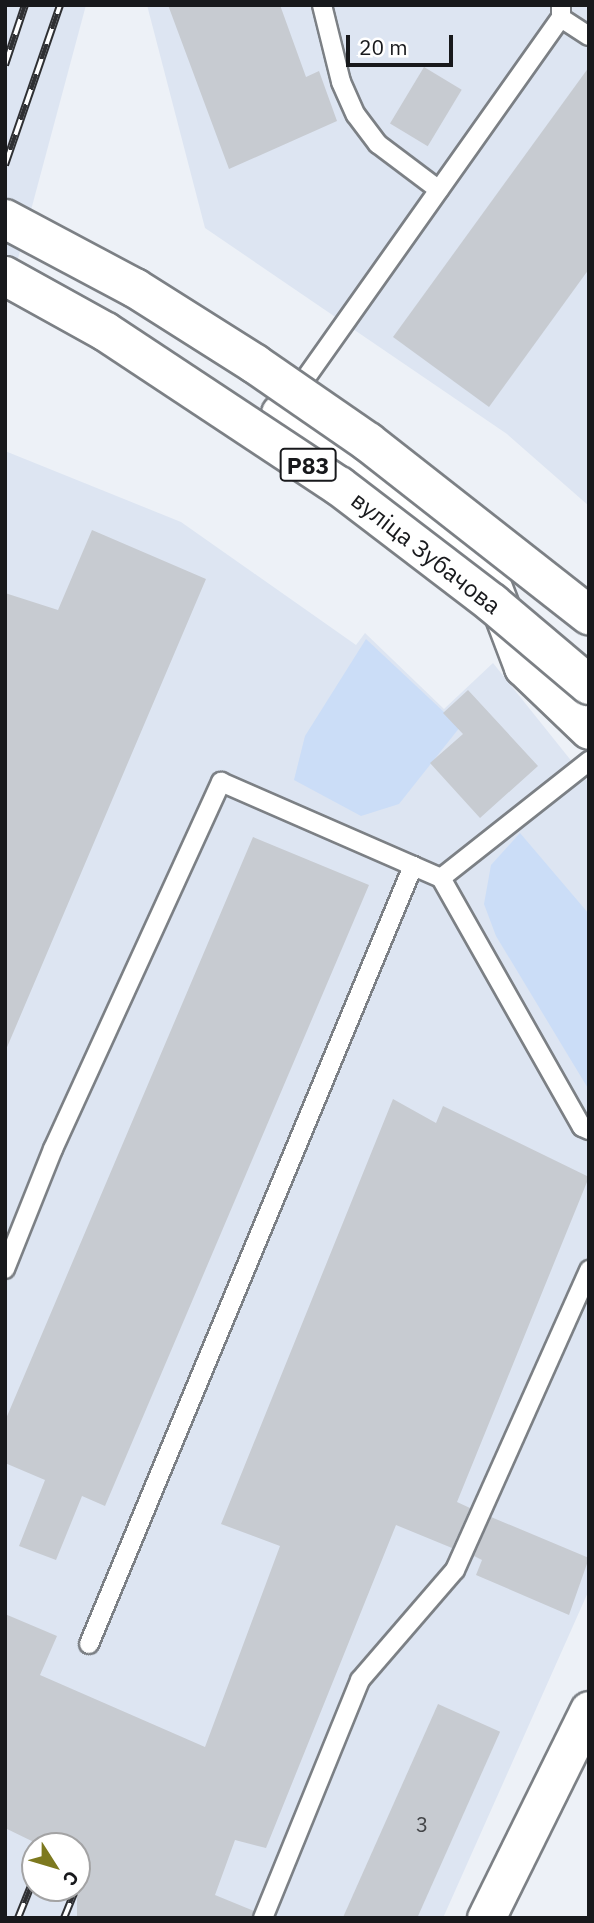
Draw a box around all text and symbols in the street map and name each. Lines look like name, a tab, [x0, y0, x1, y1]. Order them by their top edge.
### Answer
scale bar	[349, 21, 456, 65]
text: 20 m	[359, 33, 408, 61]
road number: Р83	[278, 446, 338, 485]
street label: вуліца Зубачова	[345, 486, 507, 620]
house number: 3	[416, 1811, 428, 1837]
north arrow	[21, 1832, 91, 1902]
text: С	[58, 1866, 84, 1891]

